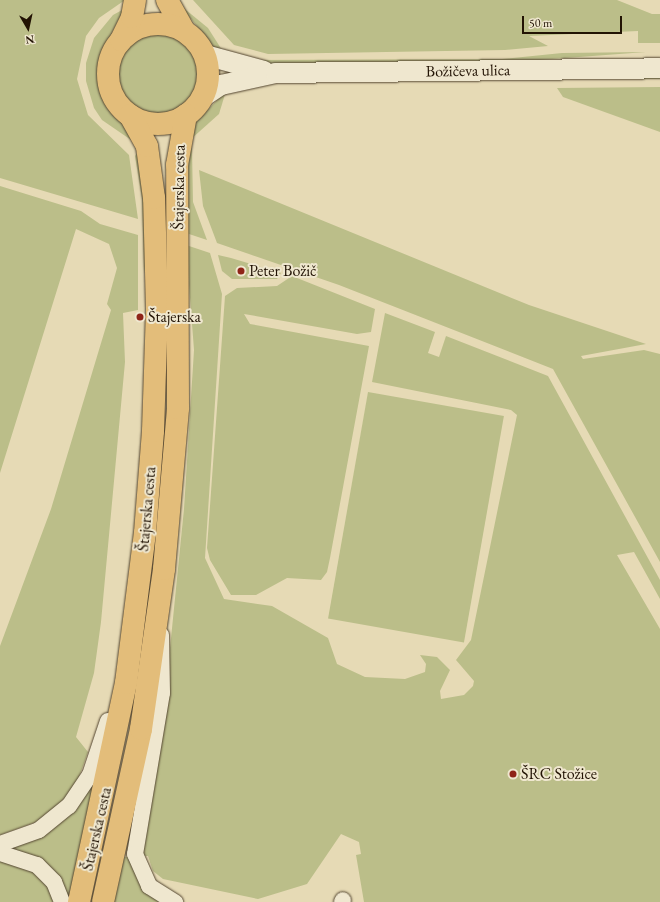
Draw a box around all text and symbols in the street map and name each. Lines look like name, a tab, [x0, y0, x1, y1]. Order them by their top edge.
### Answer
north arrow	[8, 8, 48, 48]
scale bar	[524, 8, 624, 34]
text: 50 m	[529, 15, 552, 31]
text: N	[24, 32, 35, 47]
street label: Božičeva ulica	[426, 61, 510, 81]
street label: Štajerska cesta	[169, 144, 189, 230]
place label: Peter Božič	[249, 261, 317, 281]
marker: Peter Božič	[236, 266, 246, 276]
place label: Štajerska	[148, 307, 201, 327]
marker: Štajerska	[135, 312, 145, 322]
street label: Štajerska cesta	[134, 466, 160, 552]
place label: ŠRC Stožice	[521, 764, 597, 784]
marker: ŠRC Stožice	[508, 769, 518, 779]
street label: Štajerska cesta	[78, 785, 116, 873]

